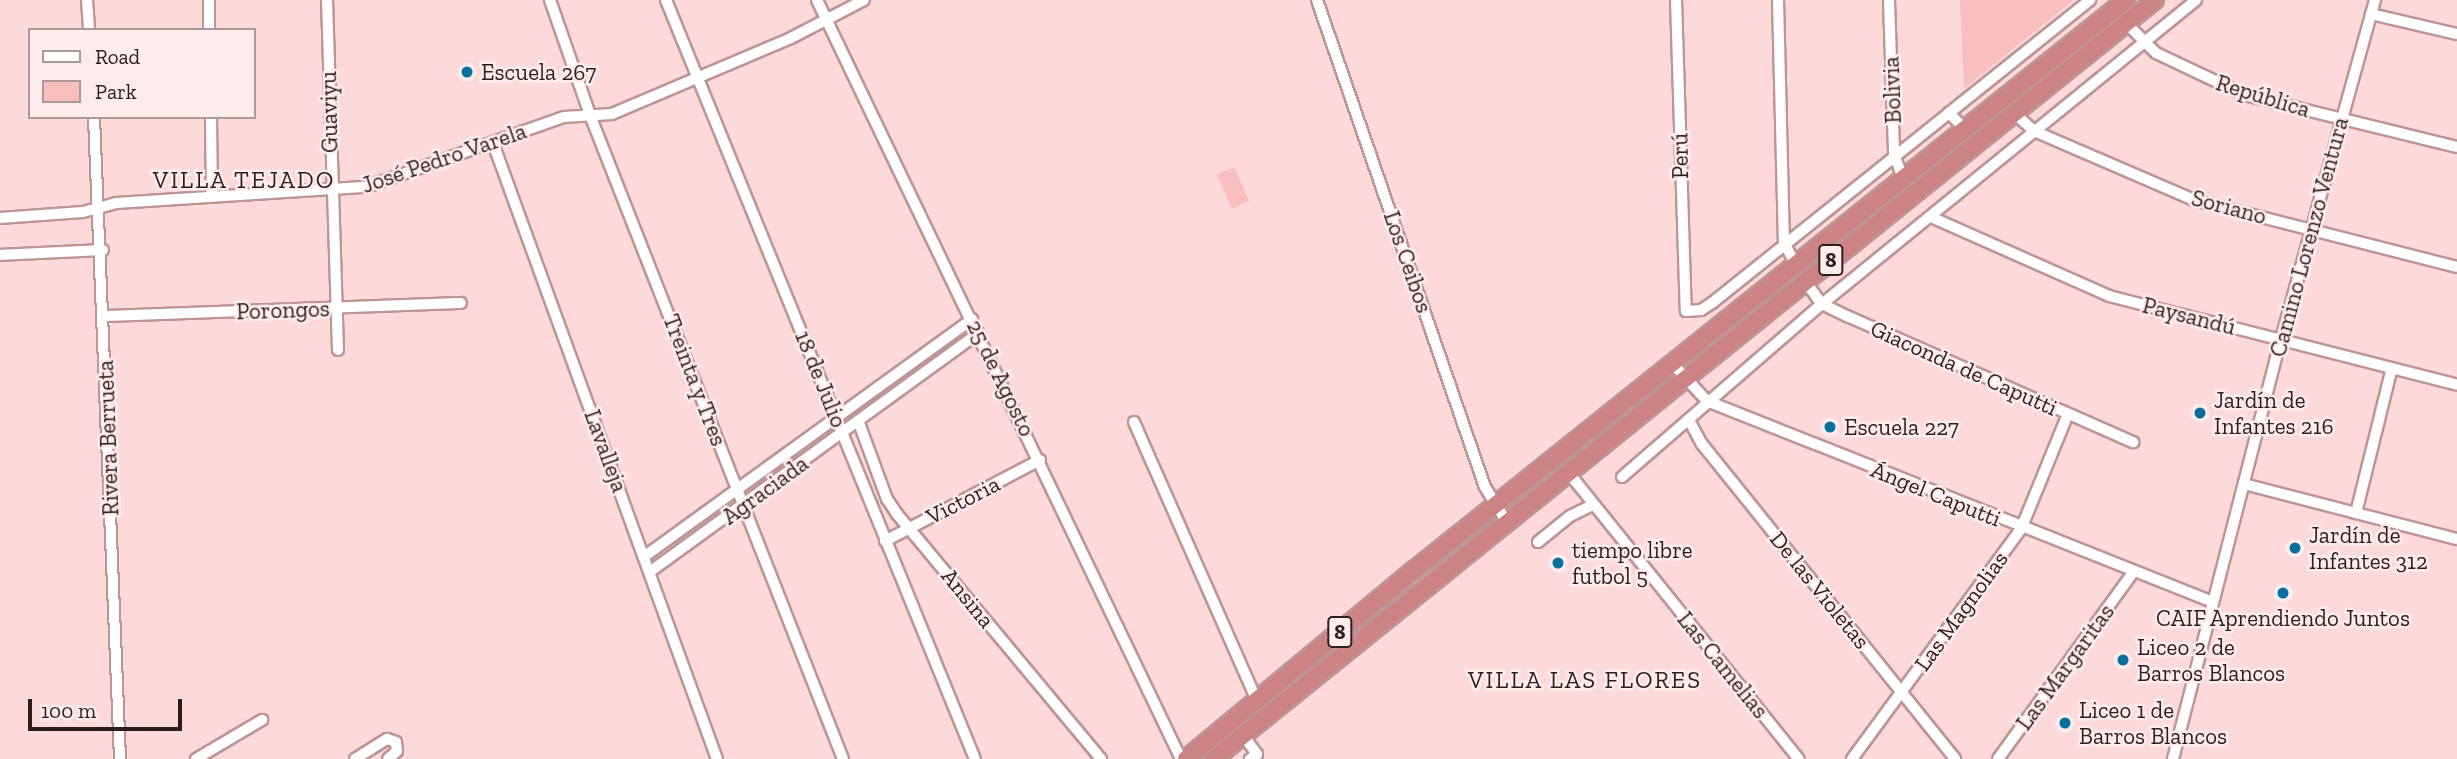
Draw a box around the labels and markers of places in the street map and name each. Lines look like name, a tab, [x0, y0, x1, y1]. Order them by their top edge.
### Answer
place label: Escuela 267	[481, 58, 596, 86]
marker: Escuela 267	[459, 64, 475, 80]
place label: Jardín de Infantes 216	[2214, 386, 2334, 440]
marker: Jardín de Infantes 216	[2192, 405, 2208, 421]
place label: Escuela 227	[1844, 413, 1959, 441]
marker: Escuela 227	[1822, 419, 1838, 435]
place label: Jardín de Infantes 312	[2309, 521, 2428, 575]
place label: tiempo libre futbol 5	[1572, 536, 1693, 590]
marker: Jardín de Infantes 312	[2287, 540, 2303, 556]
marker: tiempo libre futbol 5	[1550, 555, 1566, 571]
marker: CAIF Aprendiendo Juntos	[2275, 585, 2291, 601]
place label: CAIF Aprendiendo Juntos	[2155, 604, 2411, 632]
place label: Liceo 2 de Barros Blancos	[2137, 633, 2285, 687]
marker: Liceo 2 de Barros Blancos	[2115, 652, 2131, 668]
place label: Liceo 1 de Barros Blancos	[2079, 696, 2227, 750]
marker: Liceo 1 de Barros Blancos	[2057, 715, 2073, 731]

